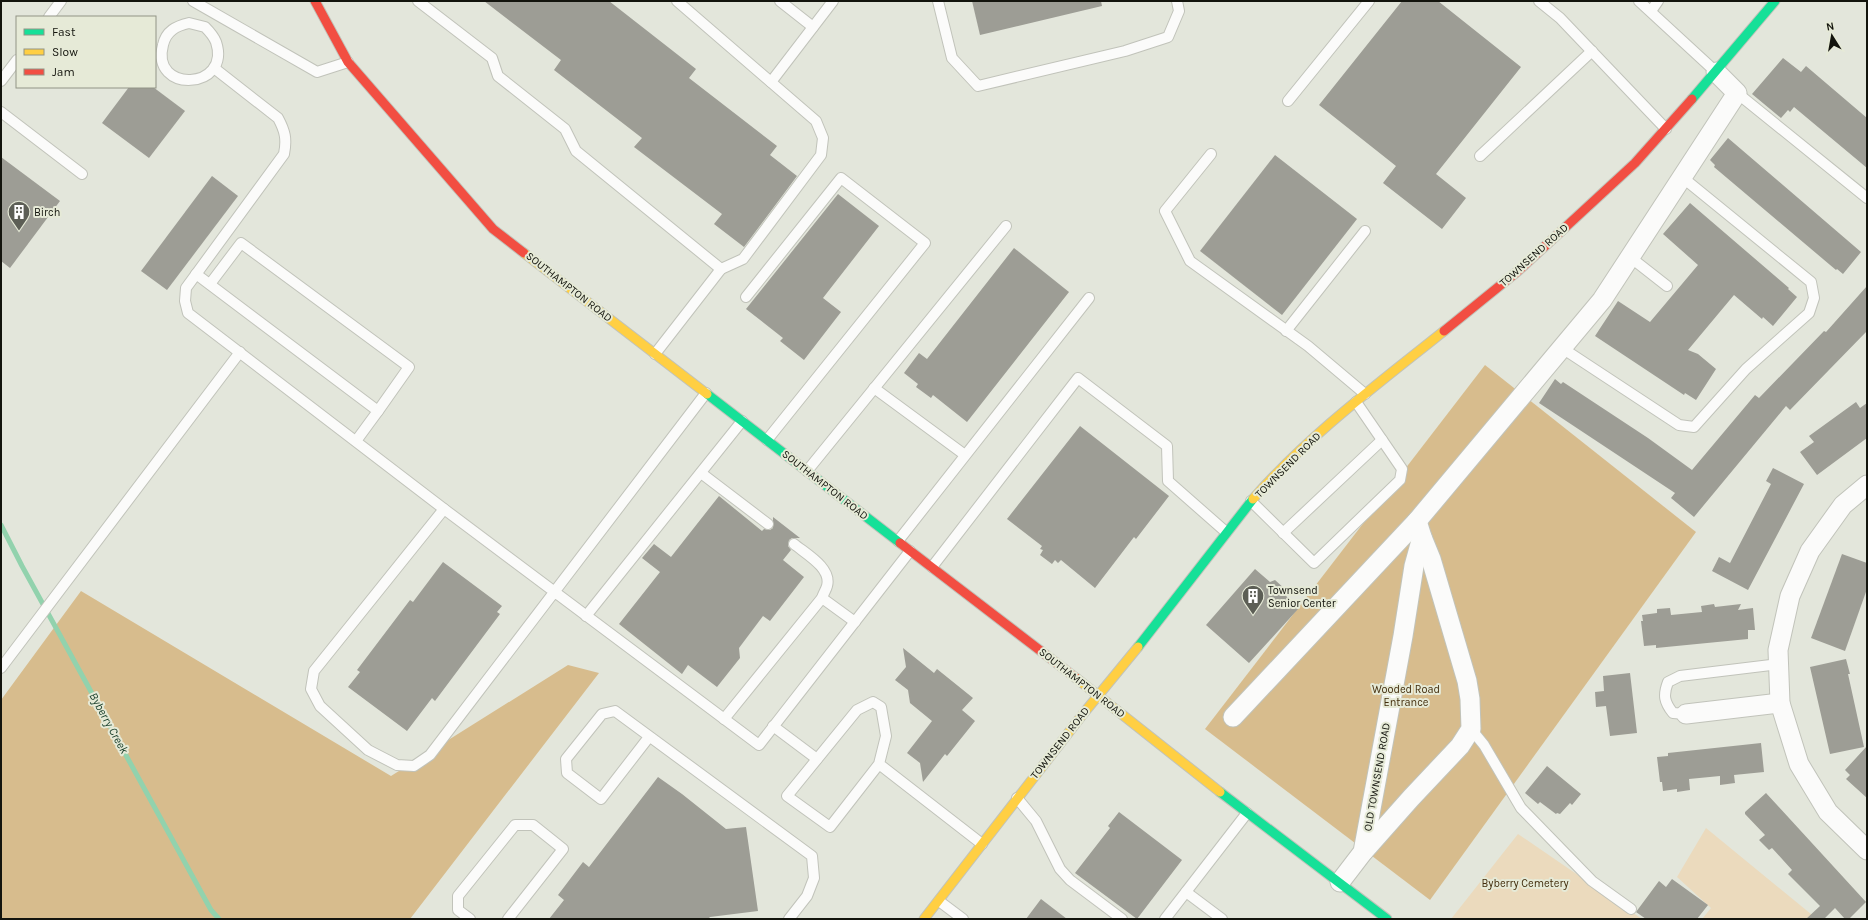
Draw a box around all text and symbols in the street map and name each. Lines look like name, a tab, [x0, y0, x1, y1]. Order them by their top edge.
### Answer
legend	[16, 16, 156, 88]
north arrow	[1812, 16, 1852, 56]
text: N	[1825, 20, 1835, 34]
text: Fast	[52, 25, 76, 39]
text: Slow	[52, 45, 78, 59]
text: Jam	[52, 65, 75, 79]
building icon: Birch	[6, 199, 32, 232]
place label: Birch	[34, 206, 60, 219]
street label: TOWNSEND ROAD	[1497, 221, 1571, 289]
street label: SOUTHAMPTON ROAD	[523, 249, 615, 325]
street label: TOWNSEND ROAD	[1252, 429, 1324, 501]
street label: SOUTHAMPTON ROAD	[779, 447, 871, 523]
building icon: Townsend Senior Center	[1240, 583, 1266, 616]
place label: Townsend Senior Center	[1268, 584, 1336, 610]
street label: SOUTHAMPTON ROAD	[1036, 645, 1128, 721]
park label: Wooded Road Entrance	[1372, 683, 1440, 709]
water label: Byberry Creek	[86, 690, 132, 757]
street label: TOWNSEND ROAD	[1028, 704, 1092, 782]
street label: OLD TOWNSEND ROAD	[1361, 722, 1393, 832]
park label: Byberry Cemetery	[1481, 877, 1569, 890]

